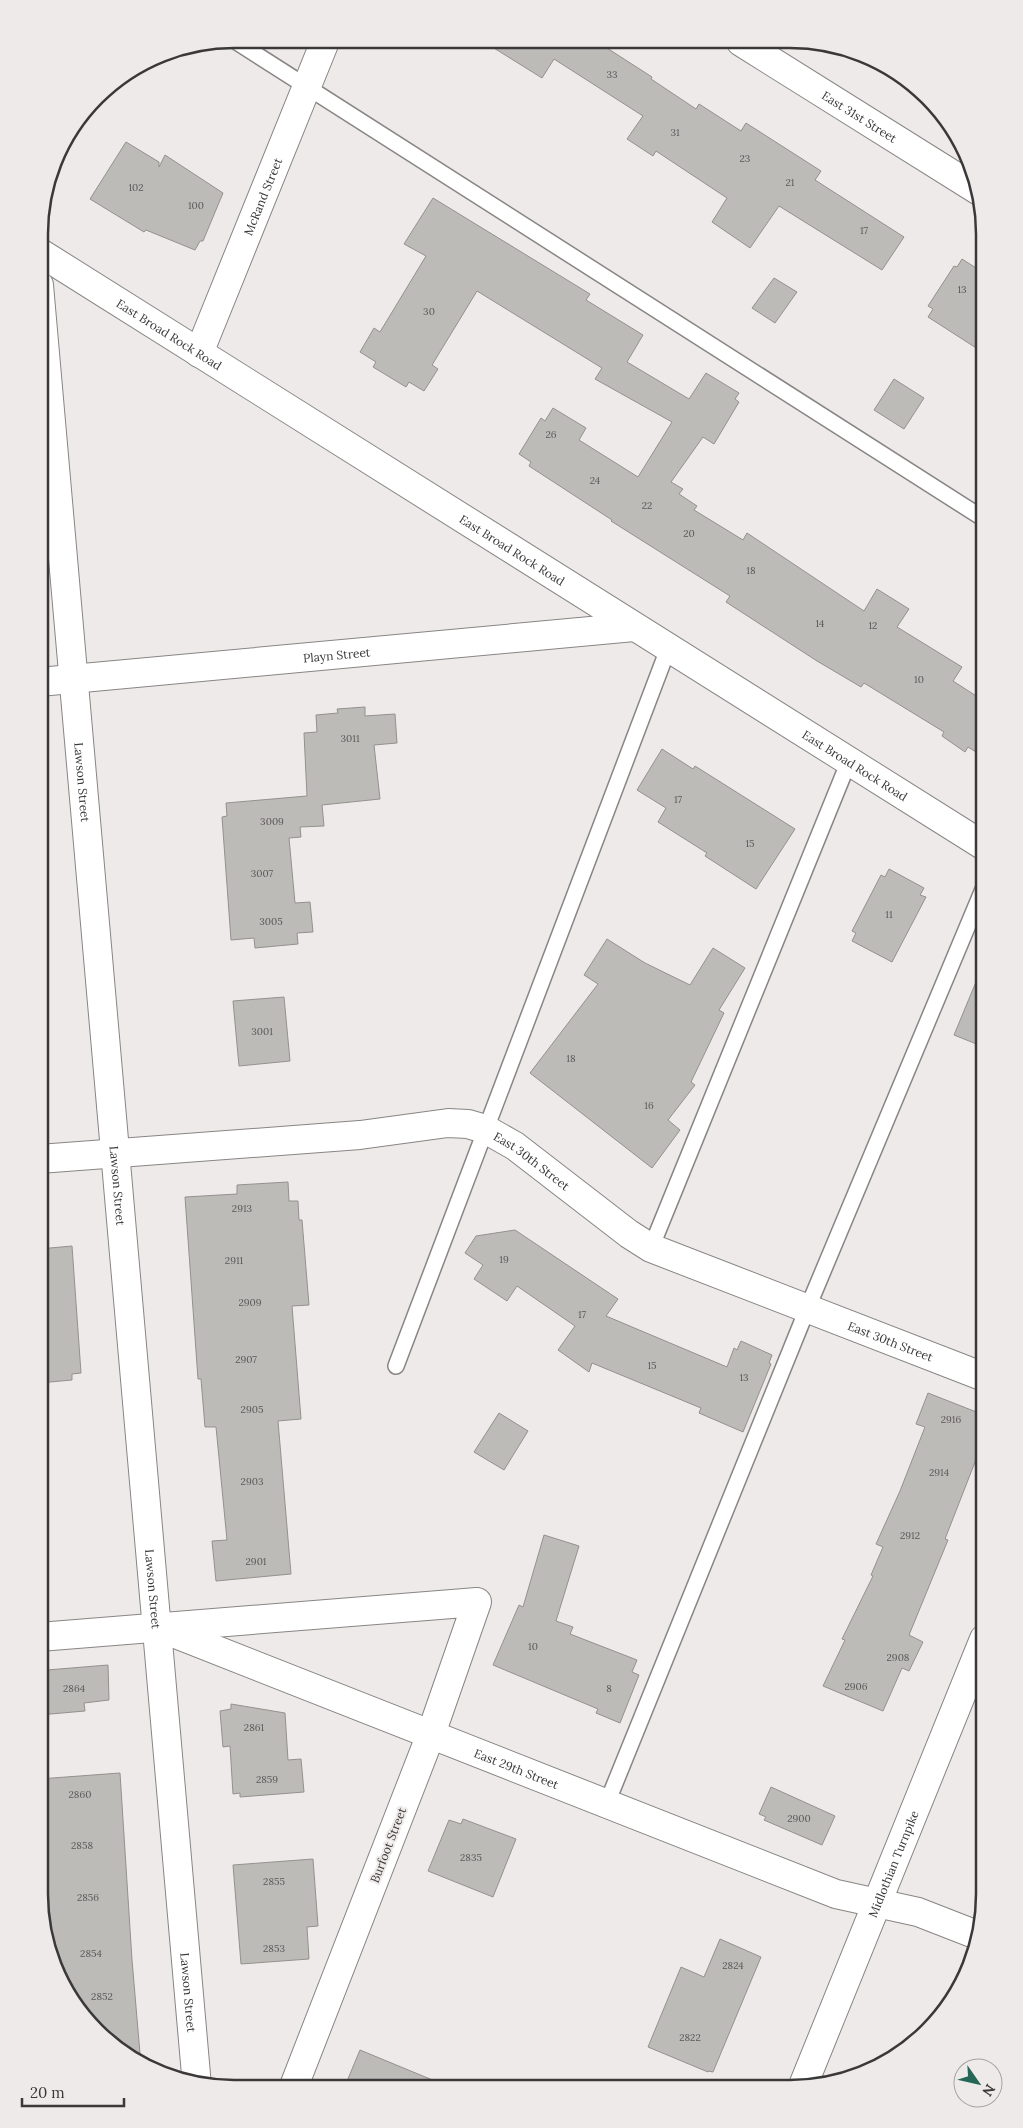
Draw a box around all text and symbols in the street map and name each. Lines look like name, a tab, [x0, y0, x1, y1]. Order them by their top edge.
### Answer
house number: 33	[606, 68, 618, 81]
street label: East 31st Street	[819, 87, 900, 146]
house number: 31	[670, 126, 680, 139]
house number: 23	[740, 152, 751, 165]
street label: McRand Street	[240, 155, 285, 237]
house number: 21	[785, 176, 795, 189]
house number: 102	[128, 181, 144, 194]
house number: 100	[188, 199, 204, 212]
house number: 17	[860, 224, 869, 237]
house number: 13	[957, 283, 967, 296]
street label: East Broad Rock Road	[114, 295, 225, 373]
house number: 30	[423, 305, 435, 318]
house number: 26	[545, 428, 557, 441]
house number: 24	[590, 474, 601, 487]
house number: 22	[642, 499, 652, 512]
street label: East Broad Rock Road	[457, 511, 568, 588]
house number: 20	[683, 527, 695, 540]
house number: 18	[746, 564, 756, 577]
house number: 14	[815, 617, 825, 630]
house number: 12	[868, 619, 878, 632]
street label: Playn Street	[302, 644, 371, 665]
house number: 10	[914, 673, 924, 686]
street label: East Broad Rock Road	[800, 726, 911, 804]
house number: 3011	[340, 732, 360, 745]
street label: Lawson Street	[72, 742, 94, 823]
house number: 17	[674, 793, 683, 806]
house number: 3009	[260, 815, 284, 828]
house number: 15	[745, 837, 755, 850]
house number: 3007	[251, 867, 274, 880]
house number: 11	[885, 908, 893, 921]
house number: 3005	[259, 915, 283, 928]
house number: 3001	[251, 1025, 273, 1038]
house number: 18	[566, 1052, 576, 1065]
house number: 16	[644, 1099, 654, 1112]
street label: East 30th Street	[491, 1128, 573, 1193]
street label: Lawson Street	[107, 1145, 129, 1226]
house number: 2913	[232, 1202, 253, 1215]
house number: 19	[499, 1253, 509, 1266]
house number: 2911	[225, 1254, 244, 1267]
house number: 2909	[238, 1296, 262, 1309]
house number: 17	[578, 1308, 587, 1321]
street label: East 30th Street	[846, 1318, 936, 1364]
house number: 2907	[235, 1353, 257, 1366]
house number: 15	[647, 1359, 657, 1372]
house number: 13	[739, 1371, 749, 1384]
house number: 2905	[241, 1403, 263, 1416]
house number: 2916	[941, 1413, 962, 1426]
house number: 2914	[929, 1466, 950, 1479]
house number: 2903	[241, 1475, 264, 1488]
house number: 2912	[900, 1529, 920, 1542]
street label: Lawson Street	[142, 1549, 164, 1630]
house number: 2901	[246, 1555, 267, 1568]
house number: 10	[528, 1640, 538, 1653]
house number: 2908	[887, 1651, 910, 1664]
house number: 2906	[844, 1680, 868, 1693]
house number: 2864	[63, 1682, 86, 1695]
house number: 8	[606, 1682, 612, 1695]
house number: 2861	[244, 1721, 265, 1734]
street label: East 29th Street	[472, 1745, 561, 1792]
house number: 2859	[256, 1773, 278, 1786]
house number: 2860	[69, 1788, 91, 1801]
street label: Burfoot Street	[367, 1805, 409, 1885]
street label: Midlothian Turnpike	[864, 1807, 922, 1920]
house number: 2900	[787, 1812, 811, 1825]
house number: 2858	[71, 1839, 93, 1852]
house number: 2835	[460, 1851, 482, 1864]
house number: 2855	[263, 1875, 285, 1888]
house number: 2856	[77, 1891, 99, 1904]
house number: 2853	[263, 1942, 285, 1955]
house number: 2854	[80, 1947, 103, 1960]
street label: Lawson Street	[178, 1952, 200, 2033]
house number: 2824	[722, 1959, 744, 1972]
house number: 2852	[91, 1990, 113, 2003]
house number: 2822	[679, 2031, 701, 2044]
north arrow	[953, 2058, 1003, 2108]
scale bar	[22, 2076, 125, 2108]
text: N	[978, 2081, 999, 2100]
text: 20 m	[30, 2083, 65, 2102]

